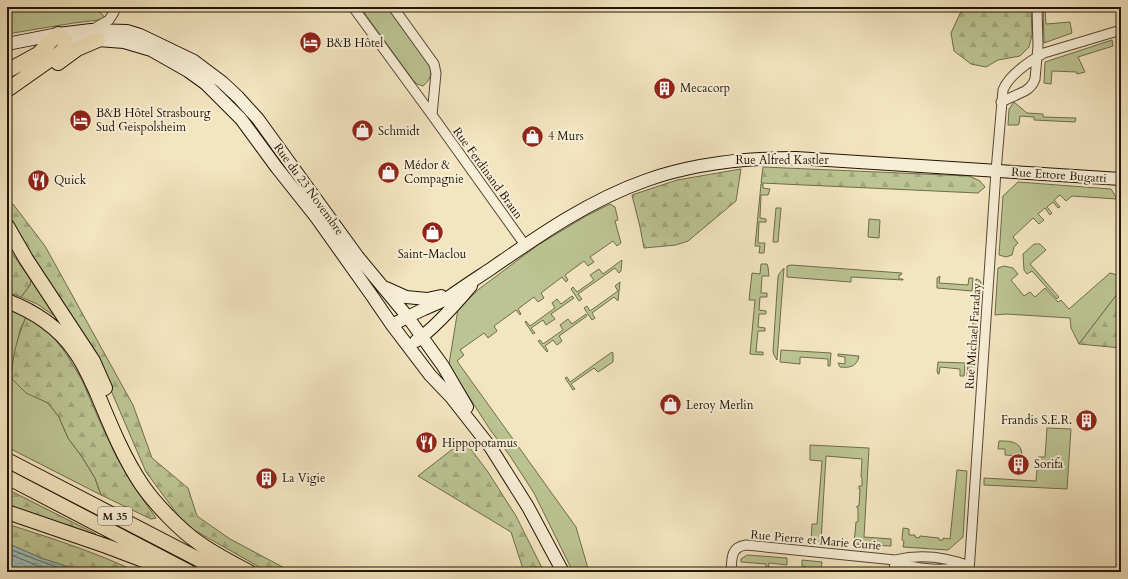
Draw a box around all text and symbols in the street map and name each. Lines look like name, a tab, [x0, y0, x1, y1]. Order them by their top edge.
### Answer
hotel icon: B&B Hôtel	[297, 30, 323, 56]
place label: B&B Hôtel	[326, 35, 383, 51]
building icon: Mecacorp	[652, 75, 678, 101]
place label: Mecacorp	[680, 80, 730, 96]
place label: B&B Hôtel Strasbourg Sud Geispolsheim	[96, 105, 211, 135]
hotel icon: B&B Hôtel Strasbourg Sud Geispolsheim	[68, 107, 94, 133]
shop icon: Schmidt	[349, 118, 375, 144]
place label: Schmidt	[378, 123, 420, 139]
shop icon: 4 Murs	[520, 123, 546, 149]
street label: Rue Ferdinand Braun	[449, 124, 527, 222]
place label: 4 Murs	[548, 128, 584, 144]
street label: Rue du 23 Novembre	[270, 140, 348, 238]
street label: Rue Alfred Kastler	[735, 152, 829, 168]
place label: Médor & Compagnie	[404, 157, 464, 187]
shop icon: Médor & Compagnie	[376, 159, 402, 185]
street label: Rue Ettore Bugatti	[1011, 164, 1108, 186]
restaurant icon: Quick	[26, 167, 52, 193]
place label: Quick	[54, 172, 87, 188]
shop icon: Saint-Maclou	[419, 220, 445, 246]
place label: Saint-Maclou	[398, 246, 467, 262]
street label: Rue Michael Faraday	[961, 282, 985, 390]
shop icon: Leroy Merlin	[658, 392, 684, 418]
place label: Leroy Merlin	[686, 397, 754, 413]
building icon: Frandis S.E.R.	[1074, 407, 1100, 433]
place label: Frandis S.E.R.	[1001, 412, 1072, 428]
restaurant icon: Hippopotamus	[414, 430, 440, 456]
place label: Hippopotamus	[442, 435, 517, 451]
building icon: Sorifa	[1006, 451, 1032, 477]
place label: Sorifa	[1034, 456, 1064, 472]
building icon: La Vigie	[254, 465, 280, 491]
place label: La Vigie	[282, 470, 325, 486]
road number: M 35	[98, 507, 132, 525]
street label: Rue Pierre et Marie Curie	[750, 526, 882, 554]

